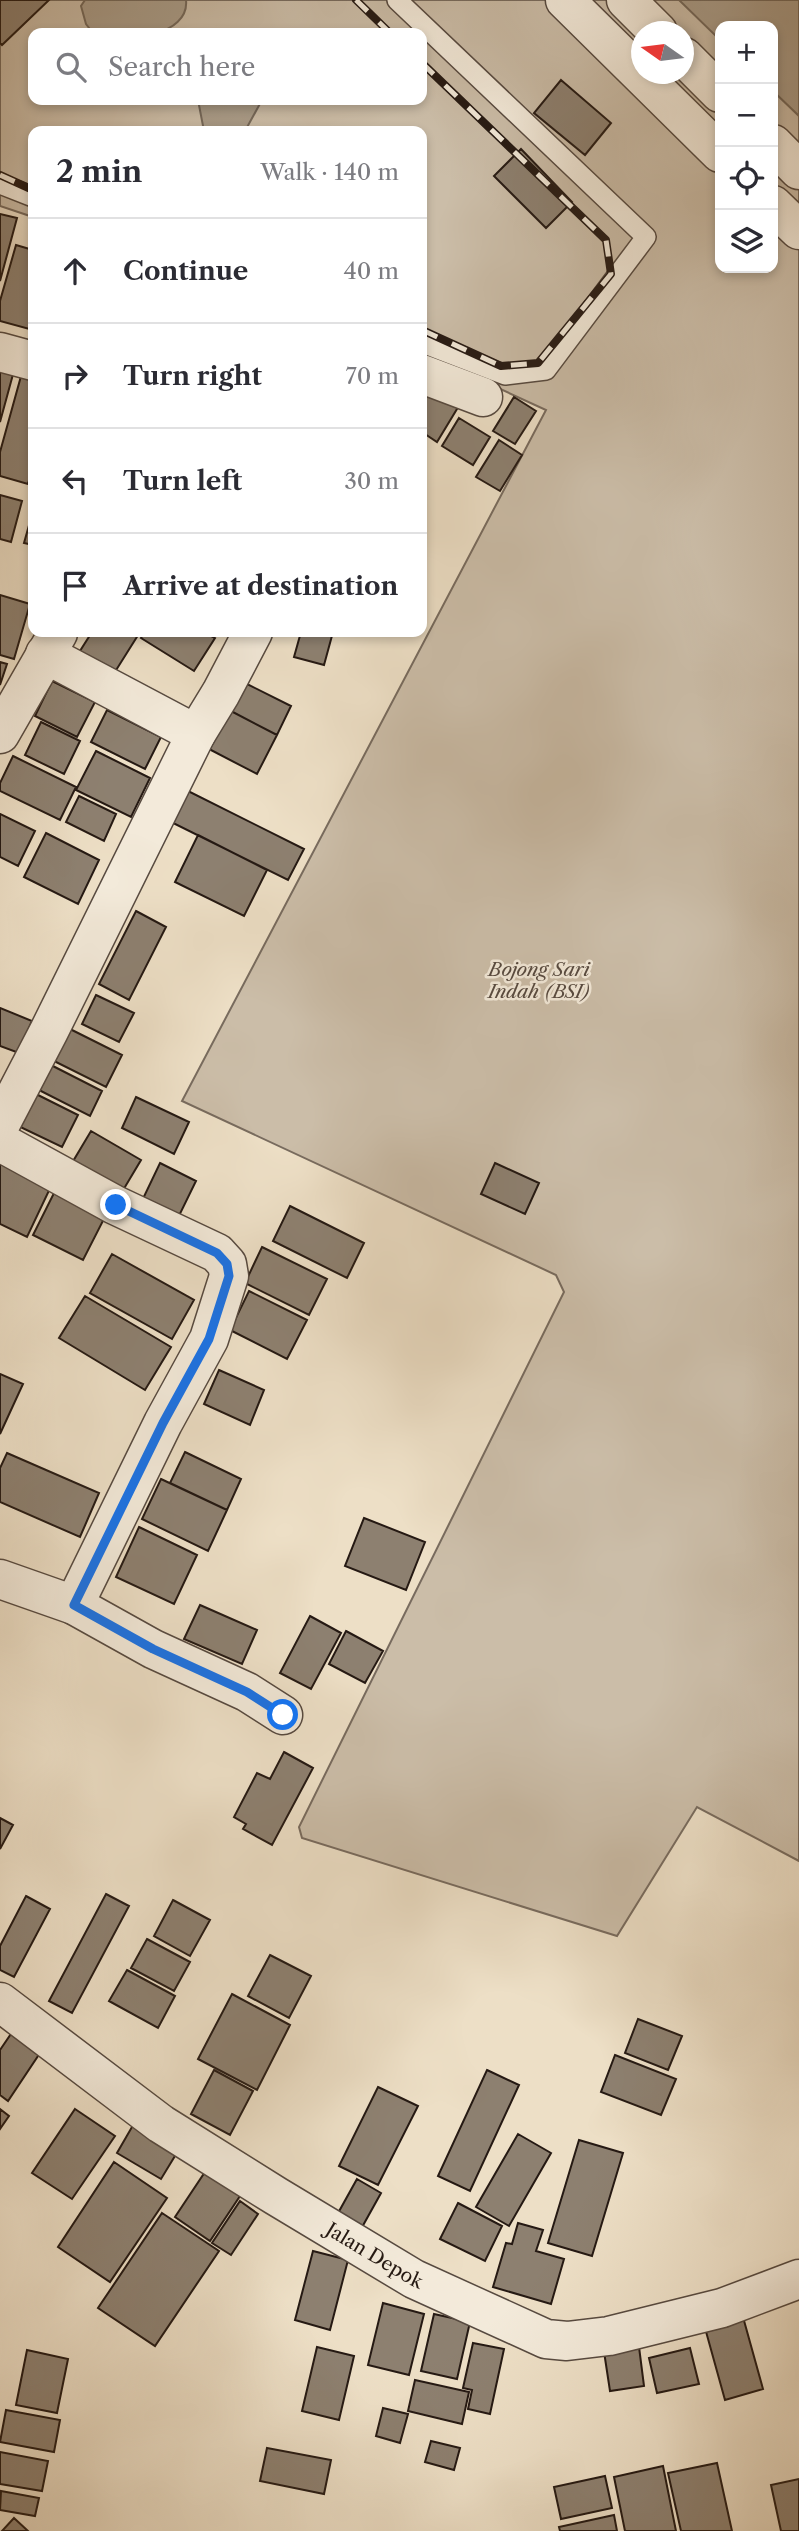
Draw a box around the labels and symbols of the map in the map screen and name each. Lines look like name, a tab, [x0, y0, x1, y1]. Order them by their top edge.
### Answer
north arrow	[631, 21, 694, 84]
park label: Bojong Sari Indah (BSI)	[486, 958, 591, 1003]
route end	[100, 1189, 131, 1220]
route start	[267, 1699, 298, 1730]
street label: Jalan Depok	[319, 2216, 428, 2294]

